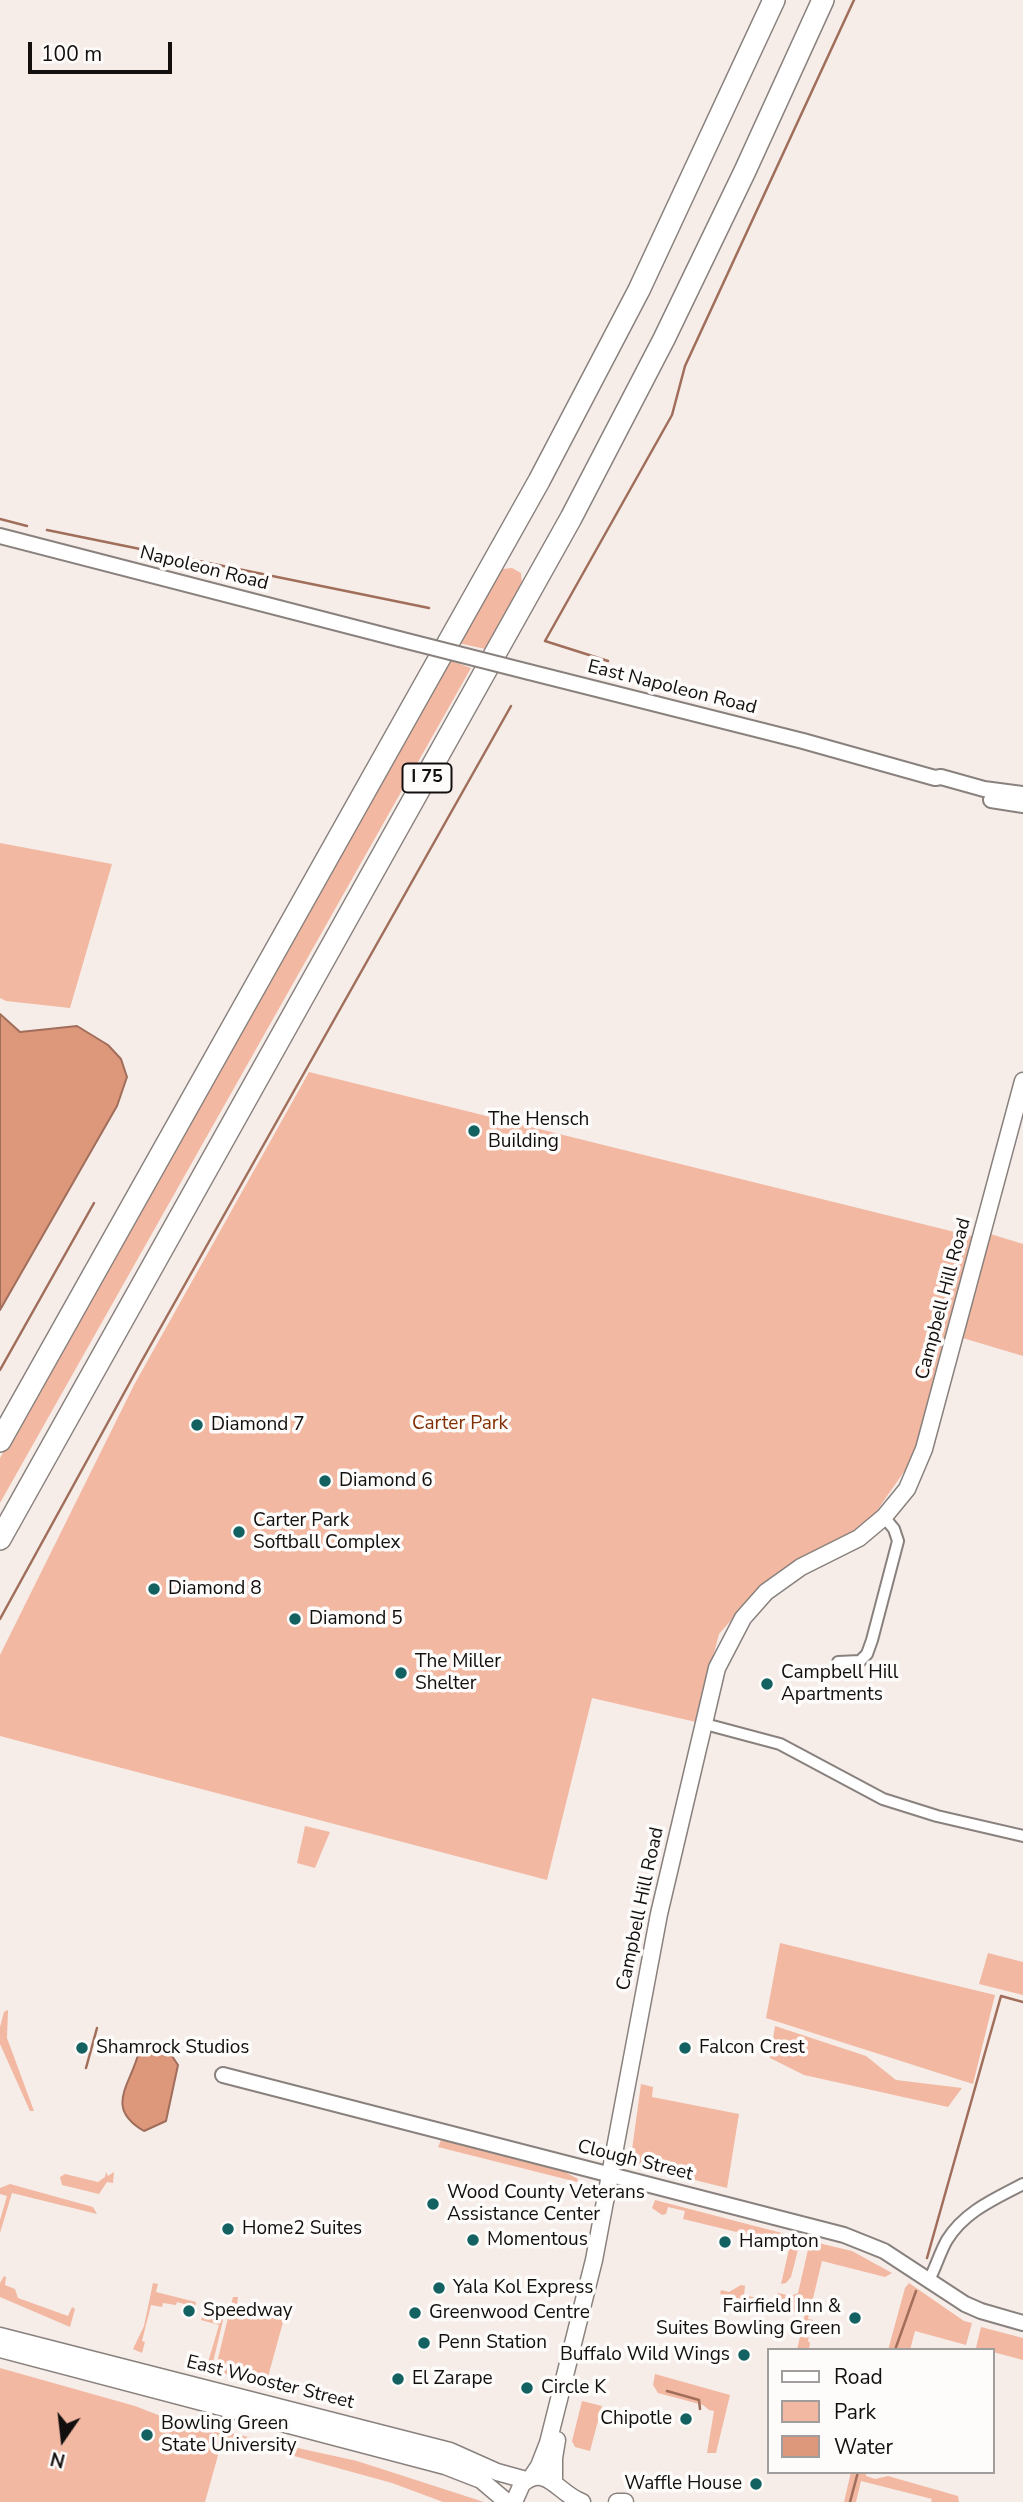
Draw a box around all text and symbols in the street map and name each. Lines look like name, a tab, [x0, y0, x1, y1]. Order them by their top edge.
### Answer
scale bar	[32, 28, 175, 72]
text: 100 m	[41, 40, 102, 68]
street label: Napoleon Road	[137, 542, 271, 596]
street label: East Napoleon Road	[585, 656, 759, 720]
road number: I 75	[402, 764, 452, 792]
place label: The Hensch Building	[488, 1109, 589, 1153]
marker: The Hensch Building	[466, 1123, 482, 1139]
street label: Campbell Hill Road	[911, 1216, 977, 1382]
park label: Carter Park	[412, 1413, 508, 1435]
place label: Diamond 7	[211, 1414, 305, 1436]
marker: Diamond 7	[189, 1417, 205, 1433]
place label: Diamond 6	[339, 1470, 433, 1492]
marker: Diamond 6	[317, 1473, 333, 1489]
place label: Carter Park Softball Complex	[253, 1510, 401, 1554]
marker: Carter Park Softball Complex	[231, 1524, 247, 1540]
place label: Diamond 8	[168, 1578, 262, 1600]
marker: Diamond 8	[146, 1581, 162, 1597]
place label: Diamond 5	[309, 1608, 403, 1630]
marker: Diamond 5	[287, 1611, 303, 1627]
place label: The Miller Shelter	[415, 1651, 501, 1695]
place label: Campbell Hill Apartments	[781, 1662, 898, 1706]
marker: The Miller Shelter	[393, 1665, 409, 1681]
marker: Campbell Hill Apartments	[759, 1676, 775, 1692]
street label: Campbell Hill Road	[613, 1825, 669, 1993]
place label: Shamrock Studios	[96, 2037, 249, 2059]
place label: Falcon Crest	[699, 2037, 805, 2059]
marker: Shamrock Studios	[74, 2040, 90, 2056]
marker: Falcon Crest	[677, 2040, 693, 2056]
street label: Clough Street	[575, 2136, 695, 2186]
place label: Wood County Veterans Assistance Center	[447, 2182, 645, 2226]
marker: Wood County Veterans Assistance Center	[425, 2196, 441, 2212]
place label: Home2 Suites	[242, 2218, 362, 2240]
marker: Home2 Suites	[220, 2221, 236, 2237]
place label: Momentous	[487, 2229, 588, 2251]
place label: Hampton	[739, 2231, 819, 2253]
marker: Momentous	[465, 2232, 481, 2248]
marker: Hampton	[717, 2234, 733, 2250]
place label: Yala Kol Express	[453, 2277, 593, 2299]
marker: Yala Kol Express	[431, 2280, 447, 2296]
place label: Fairfield Inn & Suites Bowling Green	[656, 2296, 841, 2340]
place label: Speedway	[203, 2300, 293, 2322]
place label: Greenwood Centre	[429, 2302, 590, 2324]
marker: Speedway	[181, 2303, 197, 2319]
marker: Greenwood Centre	[407, 2305, 423, 2321]
marker: Fairfield Inn & Suites Bowling Green	[847, 2310, 863, 2326]
place label: Penn Station	[438, 2332, 547, 2354]
marker: Penn Station	[416, 2335, 432, 2351]
place label: Buffalo Wild Wings	[560, 2344, 730, 2366]
marker: Buffalo Wild Wings	[736, 2347, 752, 2363]
legend	[768, 2348, 995, 2474]
street label: East Wooster Street	[184, 2351, 356, 2415]
text: Road	[834, 2363, 883, 2391]
place label: El Zarape	[412, 2368, 493, 2390]
marker: El Zarape	[390, 2371, 406, 2387]
place label: Circle K	[541, 2377, 606, 2399]
marker: Circle K	[519, 2380, 535, 2396]
text: Park	[834, 2398, 876, 2426]
north arrow	[28, 2404, 98, 2474]
place label: Chipotle	[600, 2408, 672, 2430]
marker: Chipotle	[678, 2411, 694, 2427]
place label: Bowling Green State University	[161, 2413, 296, 2457]
marker: Bowling Green State University	[139, 2427, 155, 2443]
text: Water	[834, 2433, 893, 2461]
text: N	[48, 2445, 68, 2474]
place label: Waffle House	[624, 2473, 742, 2495]
marker: Waffle House	[748, 2476, 764, 2492]

